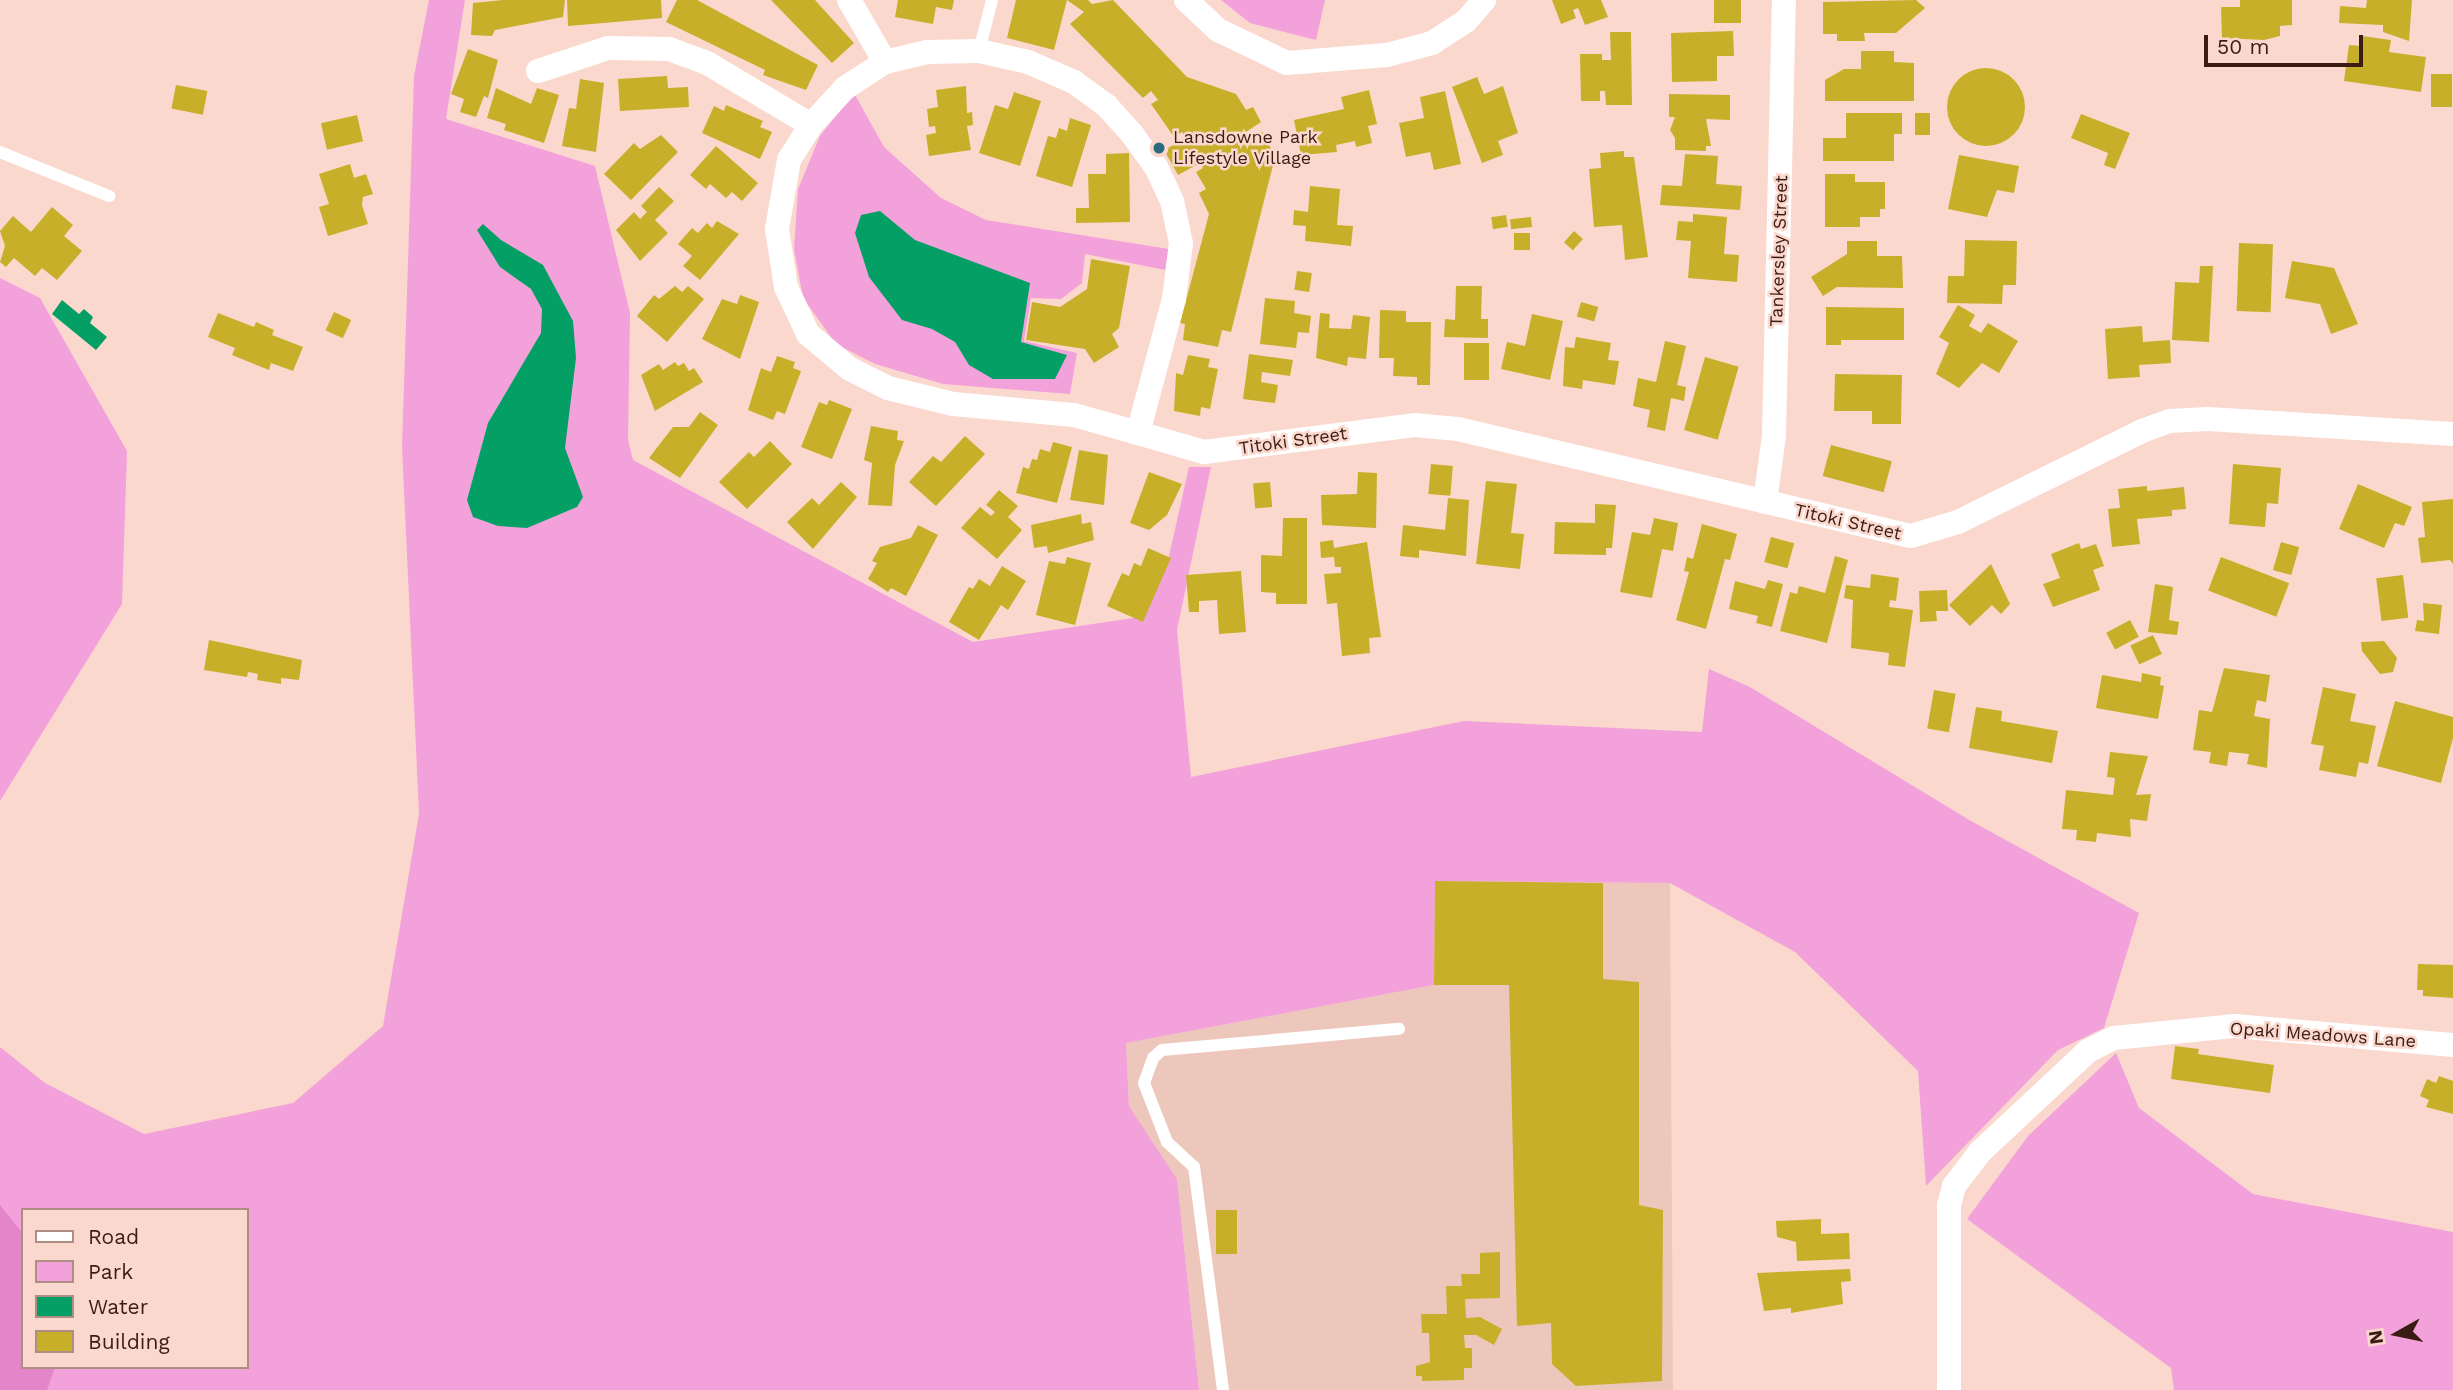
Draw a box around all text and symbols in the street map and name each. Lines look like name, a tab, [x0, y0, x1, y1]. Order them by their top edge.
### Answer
scale bar	[2208, 21, 2367, 65]
text: 50 m	[2217, 34, 2269, 59]
place label: Lansdowne Park Lifestyle Village	[1173, 127, 1318, 170]
marker: Lansdowne Park Lifestyle Village	[1151, 140, 1167, 156]
street label: Tankersley Street	[1766, 175, 1792, 327]
street label: Titoki Street	[1238, 423, 1348, 459]
street label: Titoki Street	[1792, 499, 1904, 545]
street label: Opaki Meadows Lane	[2229, 1018, 2417, 1052]
legend	[21, 1208, 248, 1369]
text: Road	[88, 1224, 139, 1249]
text: Park	[88, 1259, 133, 1284]
text: Water	[88, 1294, 148, 1319]
north arrow	[2362, 1299, 2432, 1369]
text: Building	[88, 1329, 170, 1354]
text: N	[2363, 1329, 2388, 1346]

